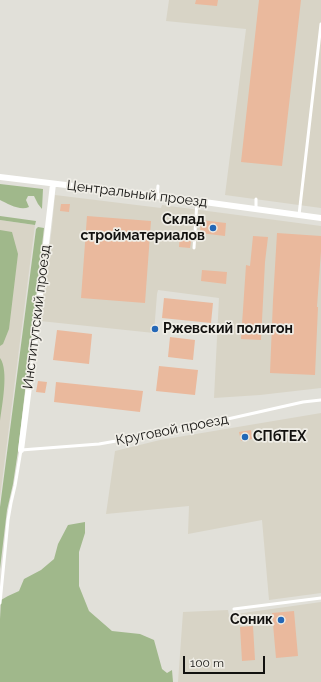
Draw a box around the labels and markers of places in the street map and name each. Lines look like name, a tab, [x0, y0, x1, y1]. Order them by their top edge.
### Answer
place label: Склад стройматериалов	[80, 212, 205, 244]
marker: Склад стройматериалов	[208, 223, 218, 233]
place label: Ржевский полигон	[163, 321, 293, 337]
marker: Ржевский полигон	[150, 324, 160, 334]
place label: СПбТЕХ	[253, 429, 306, 445]
marker: СПбТЕХ	[240, 432, 250, 442]
place label: Соник	[230, 612, 273, 628]
marker: Соник	[276, 615, 286, 625]

